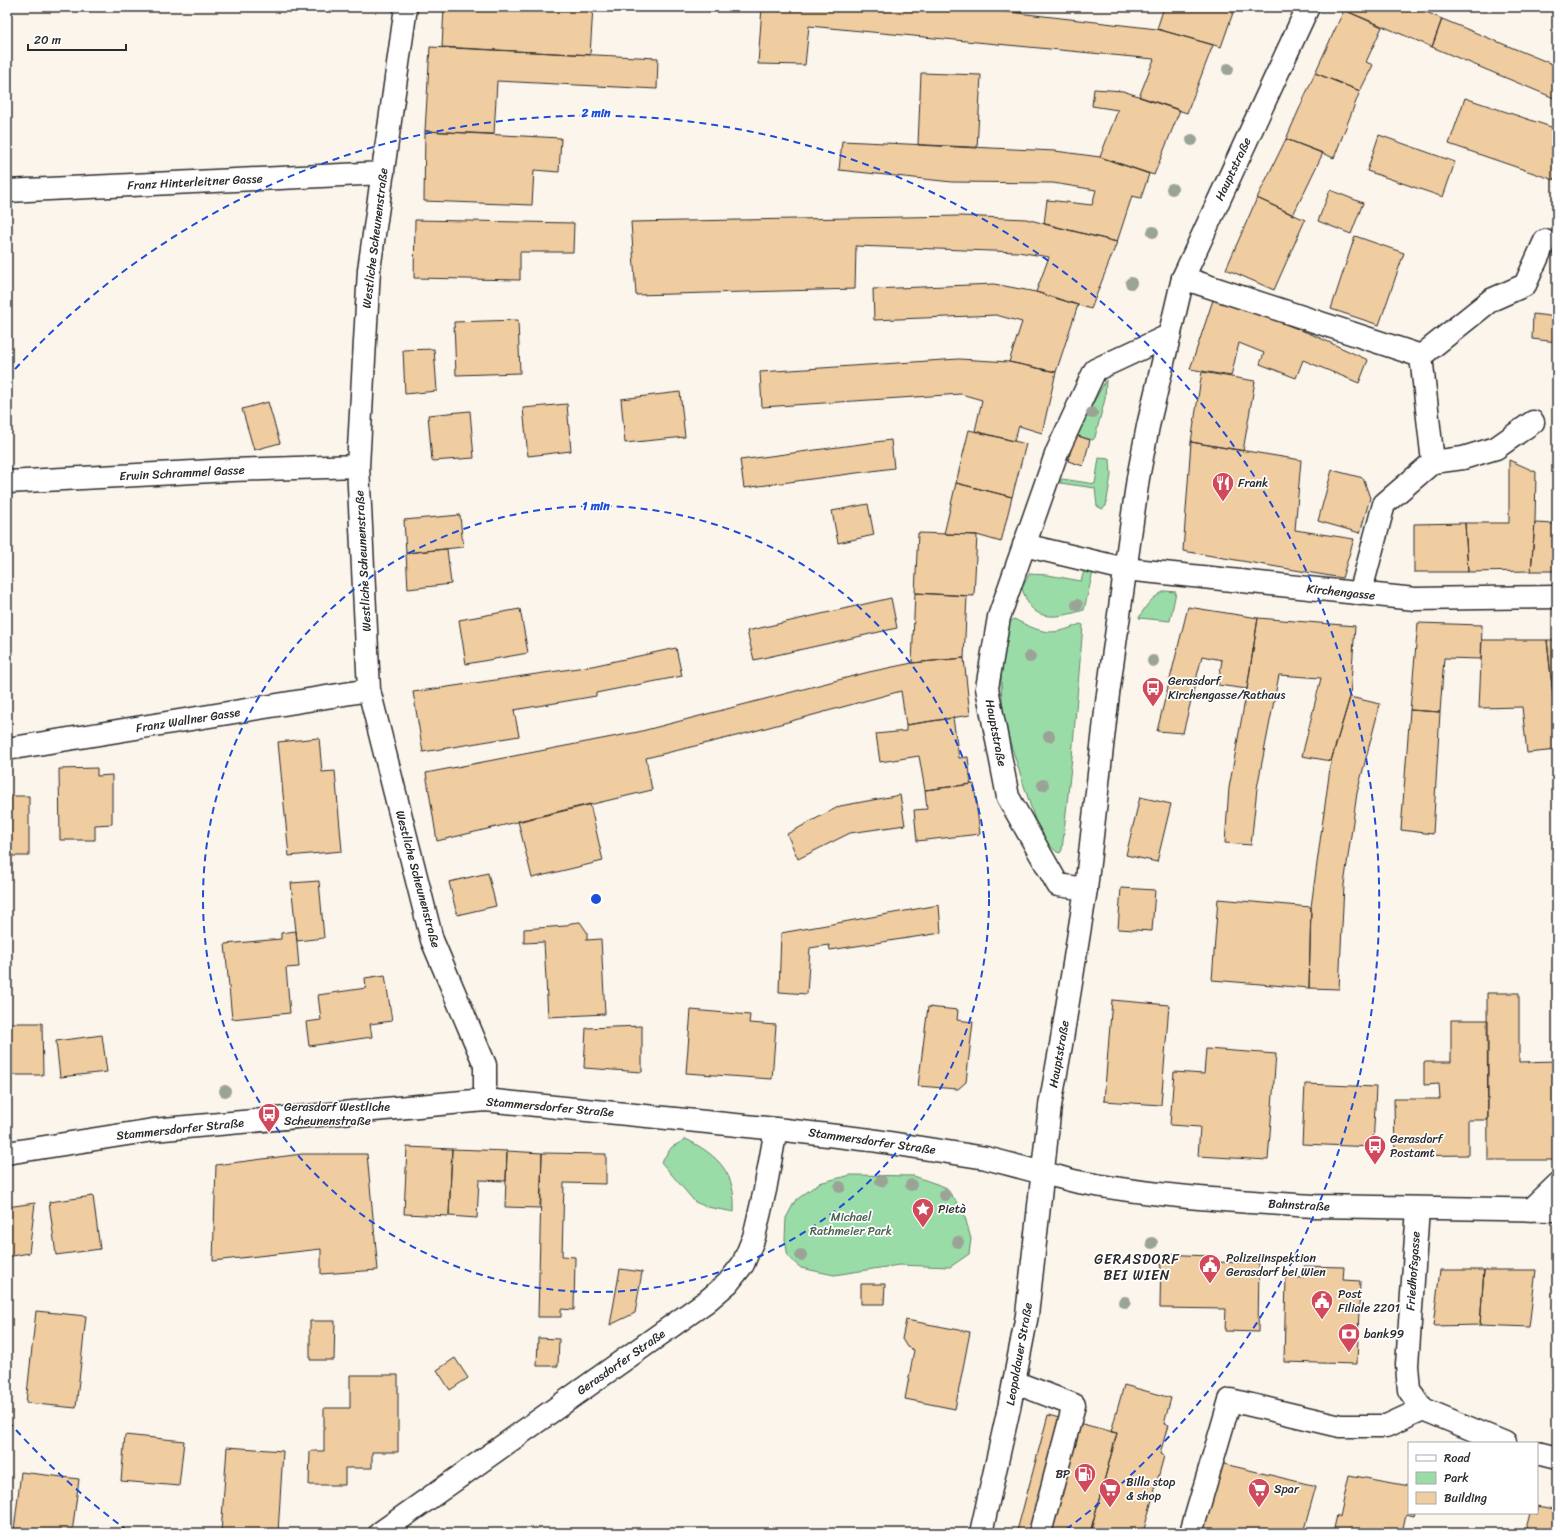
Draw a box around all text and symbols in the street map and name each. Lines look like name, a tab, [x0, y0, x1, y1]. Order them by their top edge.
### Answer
scale bar	[28, 26, 126, 52]
text: 20 m	[34, 29, 61, 51]
text: 2 min	[580, 102, 611, 124]
street label: Hauptstraße	[1209, 133, 1257, 205]
street label: Westliche Scheunenstraße	[355, 166, 395, 310]
street label: Franz Hinterleitner Gasse	[127, 167, 263, 197]
street label: Erwin Schrammel Gasse	[119, 459, 245, 487]
restaurant icon: Frank	[1210, 470, 1236, 503]
place label: Frank	[1238, 472, 1268, 494]
street label: Westliche Scheunenstraße	[348, 490, 378, 632]
text: 1 min	[582, 495, 610, 517]
street label: Kirchengasse	[1305, 577, 1377, 607]
place label: Gerasdorf Kirchengasse/Rathaus	[1168, 670, 1285, 706]
bus stop icon: Gerasdorf Kirchengasse/Rathaus	[1140, 675, 1166, 708]
street label: Hauptstraße	[979, 697, 1013, 769]
street label: Franz Wallner Gasse	[134, 701, 242, 739]
street label: Westliche Scheunenstraße	[389, 808, 447, 950]
centre of rings	[589, 892, 603, 906]
street label: Hauptstraße	[1042, 1019, 1076, 1089]
street label: Stammersdorfer Straße	[485, 1090, 615, 1124]
place label: Gerasdorf Westliche Scheunenstraße	[284, 1096, 390, 1132]
bus stop icon: Gerasdorf Westliche Scheunenstraße	[256, 1101, 282, 1134]
street label: Stammersdorfer Straße	[115, 1111, 245, 1147]
street label: Stammersdorfer Straße	[807, 1121, 937, 1161]
place label: Gerasdorf Postamt	[1390, 1128, 1444, 1164]
bus stop icon: Gerasdorf Postamt	[1362, 1133, 1388, 1166]
street label: Bahnstraße	[1268, 1192, 1331, 1218]
place icon: Pietà	[910, 1196, 936, 1229]
place label: Pietà	[938, 1198, 966, 1220]
park label: Michael Rathmeier Park	[810, 1206, 892, 1242]
street label: Friedhofsgasse	[1399, 1231, 1427, 1311]
district label: GERASDORF BEI WIEN	[1094, 1247, 1180, 1288]
place label: Polizeiinspektion Gerasdorf bei Wien	[1226, 1247, 1326, 1283]
public building icon: Polizeiinspektion Gerasdorf bei Wien	[1197, 1252, 1223, 1285]
place label: Post Filiale 2201	[1338, 1283, 1400, 1319]
public building icon: Post Filiale 2201	[1309, 1288, 1335, 1321]
street label: Leopoldauer Straße	[999, 1301, 1039, 1407]
bank icon: bank99	[1336, 1321, 1362, 1354]
street label: Gerasdorfer Straße	[572, 1323, 670, 1401]
place label: bank99	[1364, 1323, 1404, 1345]
legend	[1408, 1442, 1538, 1514]
text: Road	[1444, 1447, 1471, 1469]
fuel station icon: BP	[1072, 1461, 1098, 1494]
place label: BP	[1055, 1463, 1070, 1485]
text: Park	[1444, 1467, 1469, 1489]
place label: Billa stop & shop	[1126, 1471, 1176, 1507]
supermarket icon: Billa stop & shop	[1097, 1476, 1123, 1509]
supermarket icon: Spar	[1246, 1476, 1272, 1509]
place label: Spar	[1274, 1478, 1300, 1500]
text: Building	[1444, 1487, 1487, 1509]

